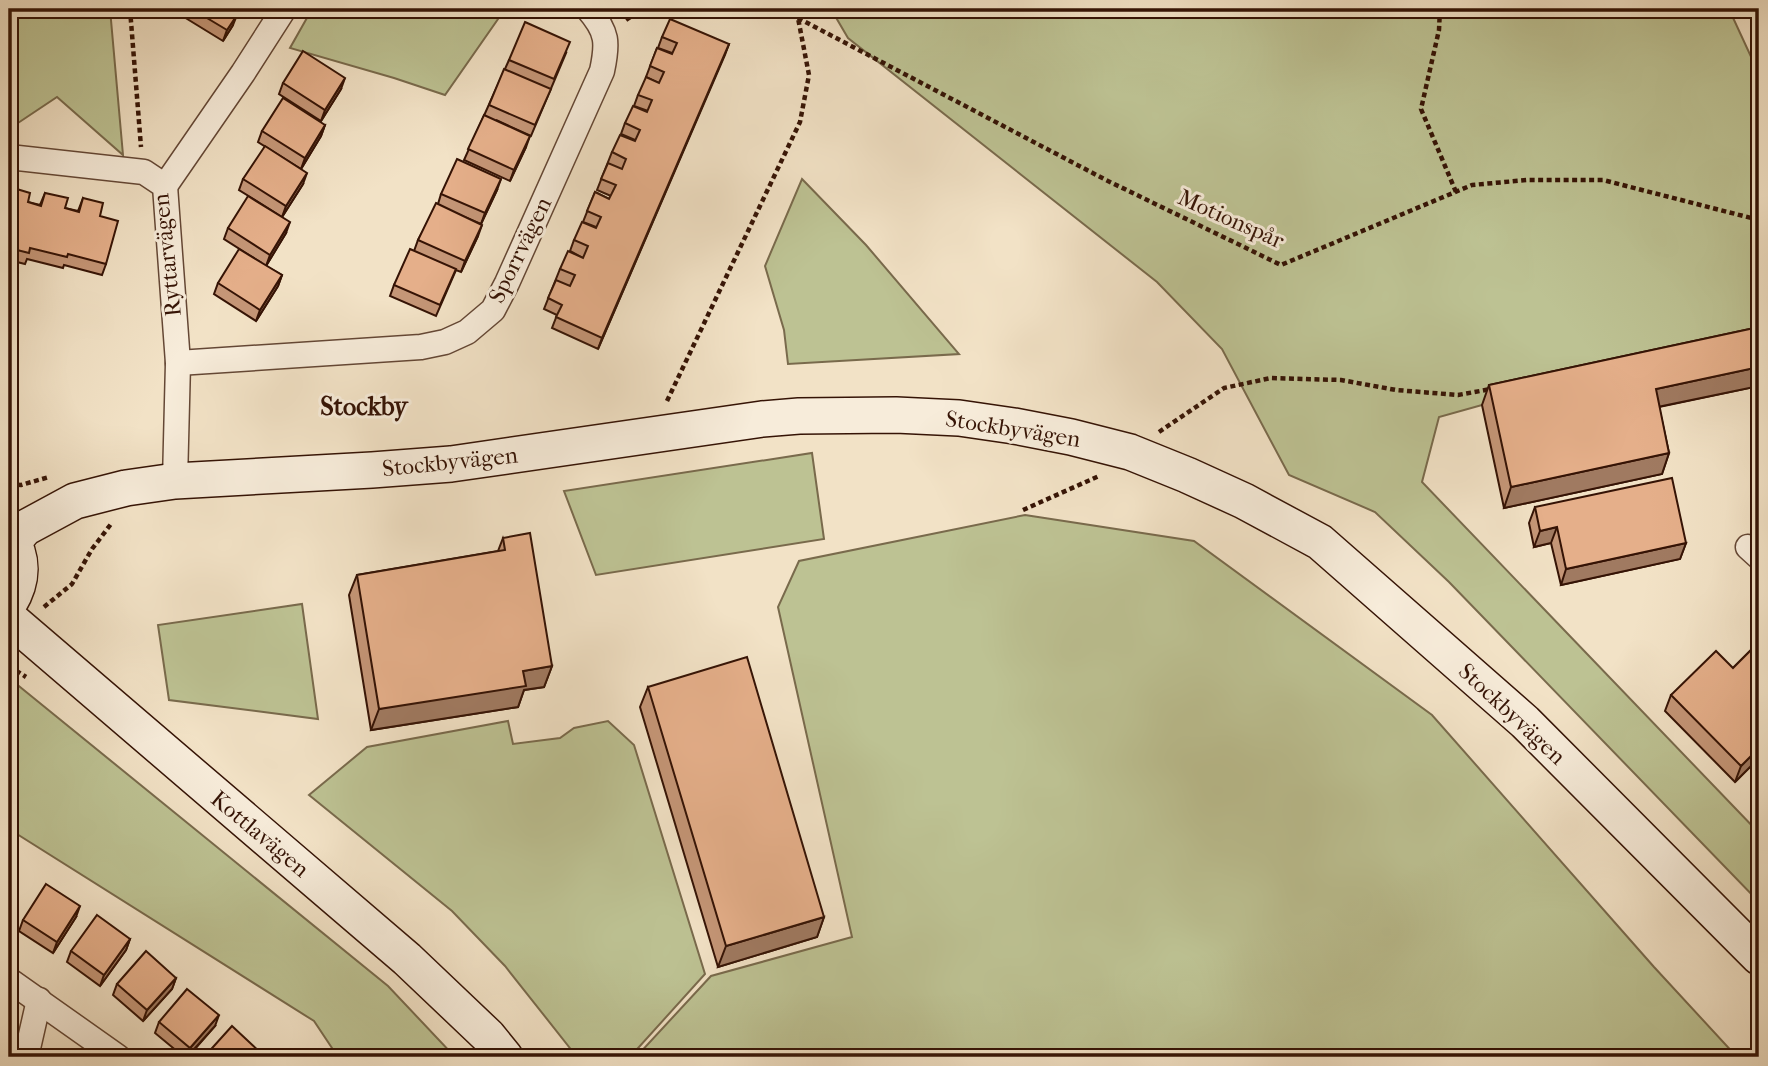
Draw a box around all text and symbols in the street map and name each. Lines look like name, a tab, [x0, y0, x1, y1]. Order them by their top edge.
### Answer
street label: Motionspår	[1174, 184, 1288, 254]
street label: Ryttarvägen	[147, 191, 187, 318]
street label: Sporrvägen	[483, 192, 557, 307]
district label: Stockby	[320, 391, 410, 422]
street label: Stockbyvägen	[944, 405, 1083, 453]
street label: Stockbyvägen	[381, 441, 520, 483]
street label: Stockbyvägen	[1453, 658, 1571, 771]
street label: Kottlavägen	[205, 785, 315, 883]

